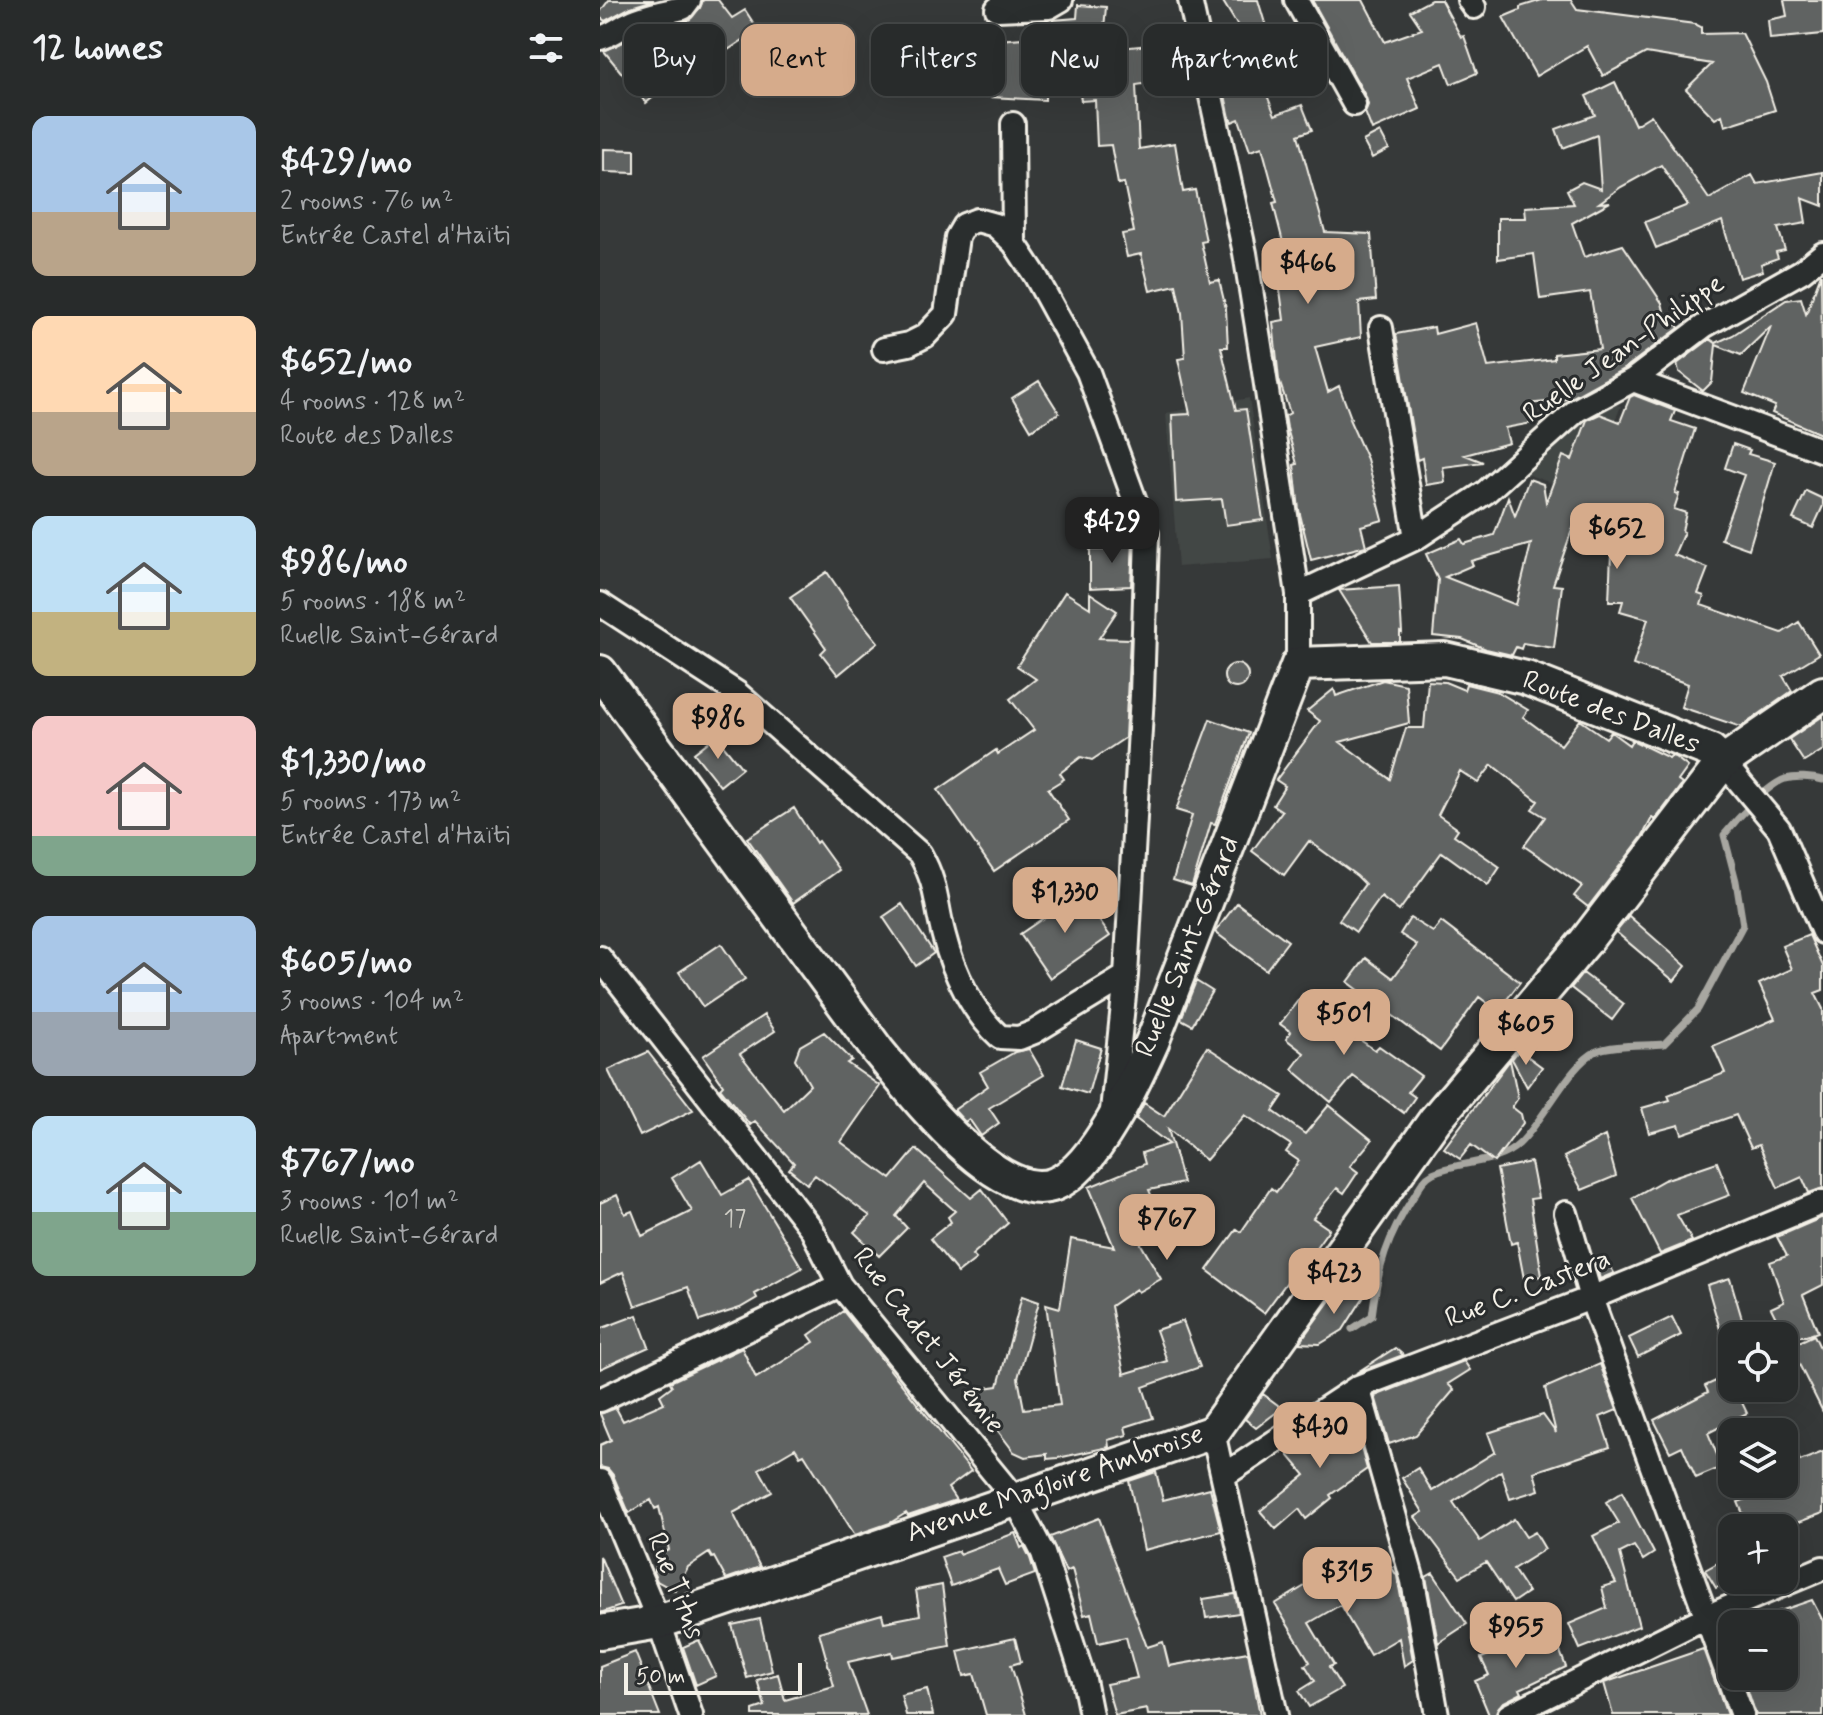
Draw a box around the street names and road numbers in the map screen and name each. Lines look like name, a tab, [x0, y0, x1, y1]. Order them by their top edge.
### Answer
street label: Ruelle Jean-Philippe	[1516, 266, 1732, 432]
street label: Route des Dalles	[1517, 662, 1705, 764]
street label: Ruelle Saint-Gérard	[1127, 831, 1249, 1063]
street label: Rue Cadet Jérémie	[843, 1240, 1013, 1442]
street label: Rue C. Castera	[1440, 1240, 1616, 1338]
street label: Avenue Magloire Ambroise	[901, 1416, 1210, 1555]
street label: Rue Titus	[637, 1527, 713, 1645]

